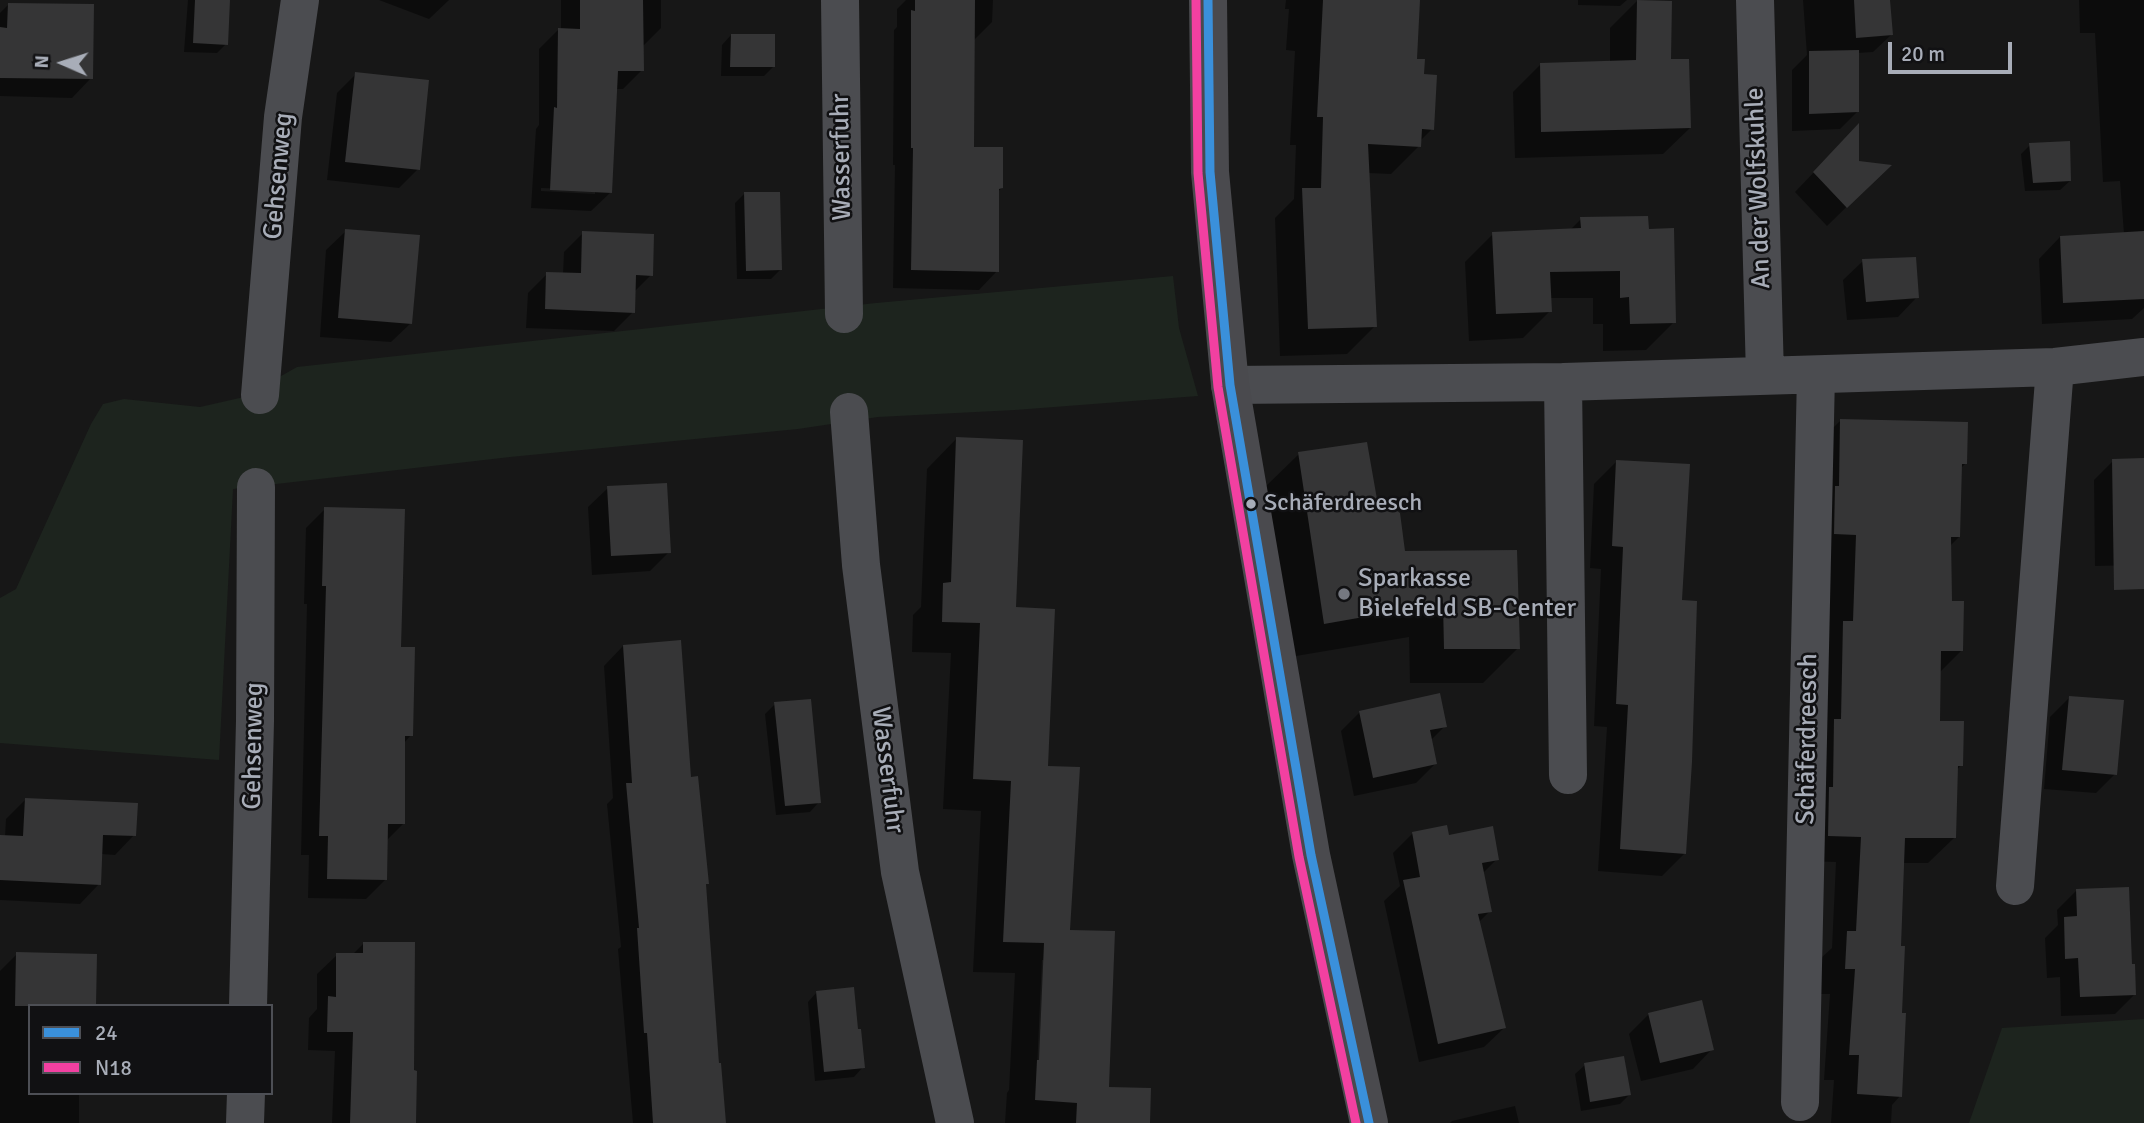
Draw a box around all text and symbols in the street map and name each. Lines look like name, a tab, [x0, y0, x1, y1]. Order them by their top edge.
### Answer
north arrow	[28, 28, 98, 98]
scale bar	[1892, 28, 2016, 72]
text: 20 m	[1901, 41, 1945, 67]
text: N	[30, 55, 54, 69]
street label: An der Wolfskuhle	[1740, 87, 1778, 289]
street label: Wasserfuhr	[825, 93, 859, 221]
street label: Gehsenweg	[258, 111, 300, 241]
place label: Schäferdreesch	[1264, 490, 1422, 518]
marker: Schäferdreesch	[1244, 497, 1258, 511]
place label: Sparkasse Bielefeld SB-Center	[1358, 563, 1576, 624]
marker: Sparkasse Bielefeld SB-Center	[1336, 586, 1352, 602]
street label: Schäferdreesch	[1791, 653, 1825, 825]
street label: Gehsenweg	[237, 682, 271, 810]
street label: Wasserfuhr	[864, 705, 910, 835]
legend	[28, 1004, 273, 1095]
text: 24	[95, 1020, 118, 1046]
text: N18	[95, 1055, 132, 1081]

